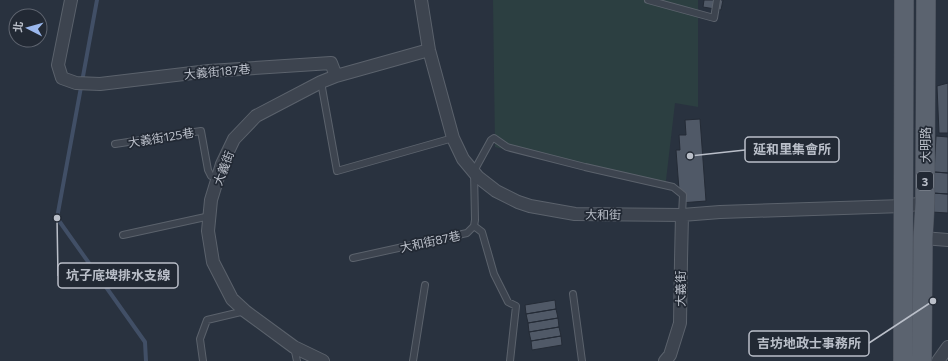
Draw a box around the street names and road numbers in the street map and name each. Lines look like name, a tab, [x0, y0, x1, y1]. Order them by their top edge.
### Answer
street label: 大義街187巷	[183, 61, 251, 81]
street label: 大義街125巷	[127, 125, 195, 149]
street label: 大明路	[918, 127, 932, 163]
street label: 大義街	[210, 149, 236, 187]
road number: 3	[917, 172, 933, 190]
street label: 大和街	[585, 207, 621, 221]
street label: 大和街87巷	[398, 228, 462, 254]
street label: 大義街	[673, 271, 687, 307]

